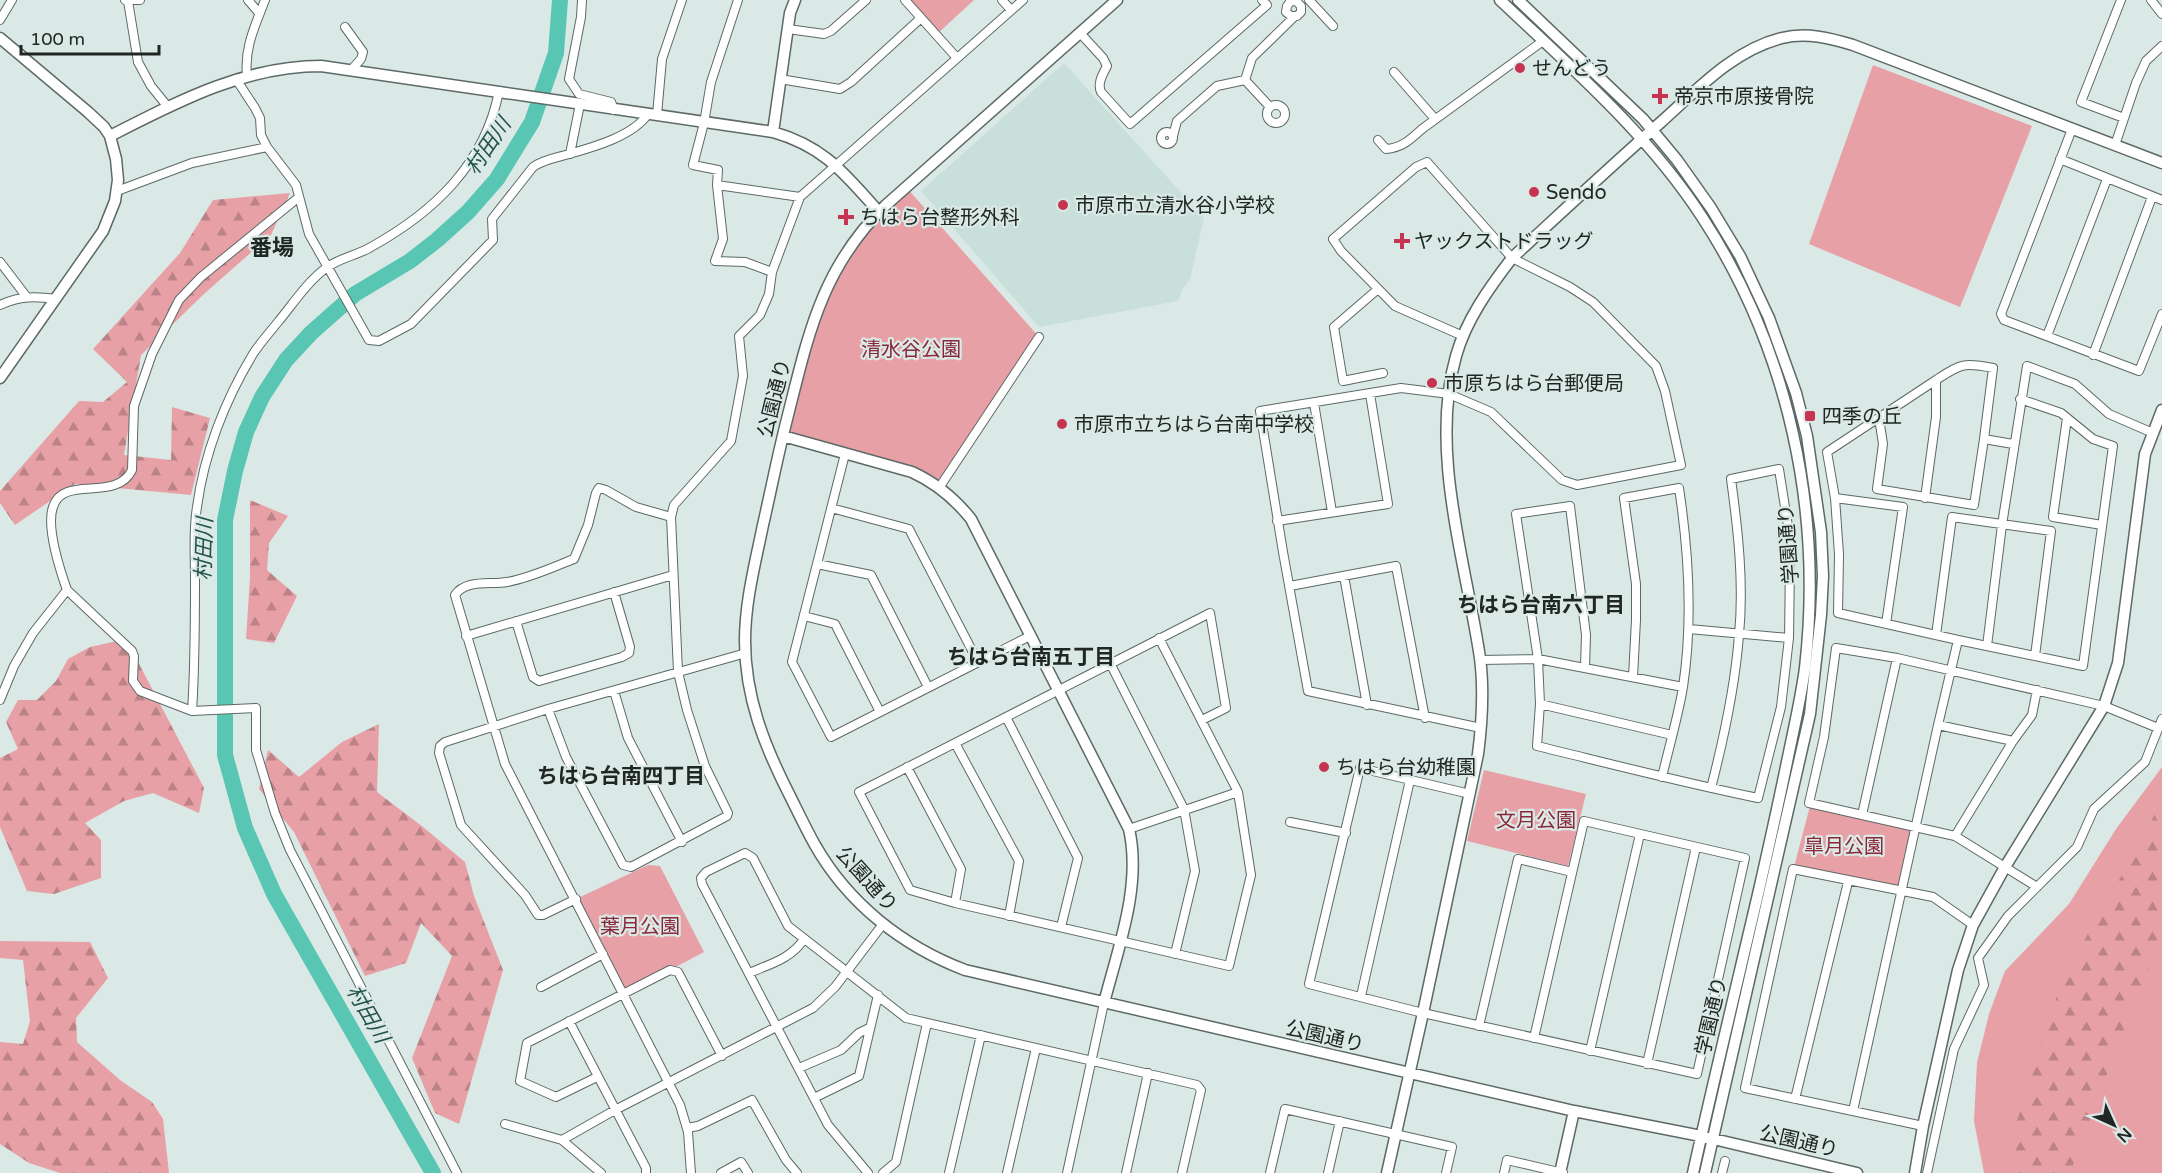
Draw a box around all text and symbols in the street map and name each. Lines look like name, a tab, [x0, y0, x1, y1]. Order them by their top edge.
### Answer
scale bar	[21, 18, 159, 56]
text: 100 m	[30, 28, 85, 50]
place label: せんどう	[1532, 57, 1611, 81]
marker: せんどう	[1513, 61, 1527, 75]
place label: 帝京市原接骨院	[1674, 85, 1814, 109]
marker: 帝京市原接骨院	[1651, 87, 1669, 105]
water label: 村田川	[460, 112, 518, 179]
place label: Sendo	[1546, 181, 1607, 205]
marker: Sendo	[1527, 185, 1541, 199]
place label: 市原市立清水谷小学校	[1075, 194, 1275, 218]
marker: 市原市立清水谷小学校	[1056, 198, 1070, 212]
place label: ちはら台整形外科	[860, 206, 1020, 230]
marker: ちはら台整形外科	[837, 208, 855, 226]
place label: ヤックストドラッグ	[1414, 230, 1593, 254]
marker: ヤックストドラッグ	[1395, 234, 1409, 248]
district label: 番場	[250, 235, 294, 261]
park label: 清水谷公園	[861, 338, 961, 362]
street label: 公園通り	[754, 357, 796, 440]
place label: 市原ちはら台郵便局	[1444, 372, 1624, 396]
marker: 市原ちはら台郵便局	[1425, 376, 1439, 390]
place label: 四季の丘	[1822, 405, 1902, 429]
marker: 四季の丘	[1803, 409, 1817, 423]
place label: 市原市立ちはら台南中学校	[1074, 413, 1314, 437]
marker: 市原市立ちはら台南中学校	[1055, 417, 1069, 431]
street label: 学園通り	[1774, 503, 1804, 585]
water label: 村田川	[191, 515, 218, 581]
district label: ちはら台南六丁目	[1457, 593, 1625, 618]
district label: ちはら台南五丁目	[947, 645, 1115, 670]
place label: ちはら台幼稚園	[1336, 756, 1476, 780]
marker: ちはら台幼稚園	[1317, 760, 1331, 774]
district label: ちはら台南四丁目	[537, 764, 705, 789]
park label: 文月公園	[1496, 809, 1576, 833]
park label: 皐月公園	[1804, 835, 1884, 859]
street label: 公園通り	[831, 842, 902, 917]
park label: 葉月公園	[600, 915, 680, 939]
street label: 学園通り	[1691, 975, 1733, 1058]
water label: 村田川	[341, 981, 395, 1050]
street label: 公園通り	[1283, 1016, 1366, 1058]
north arrow	[2084, 1095, 2144, 1155]
street label: 公園通り	[1757, 1121, 1840, 1163]
text: N	[2112, 1123, 2136, 1147]

